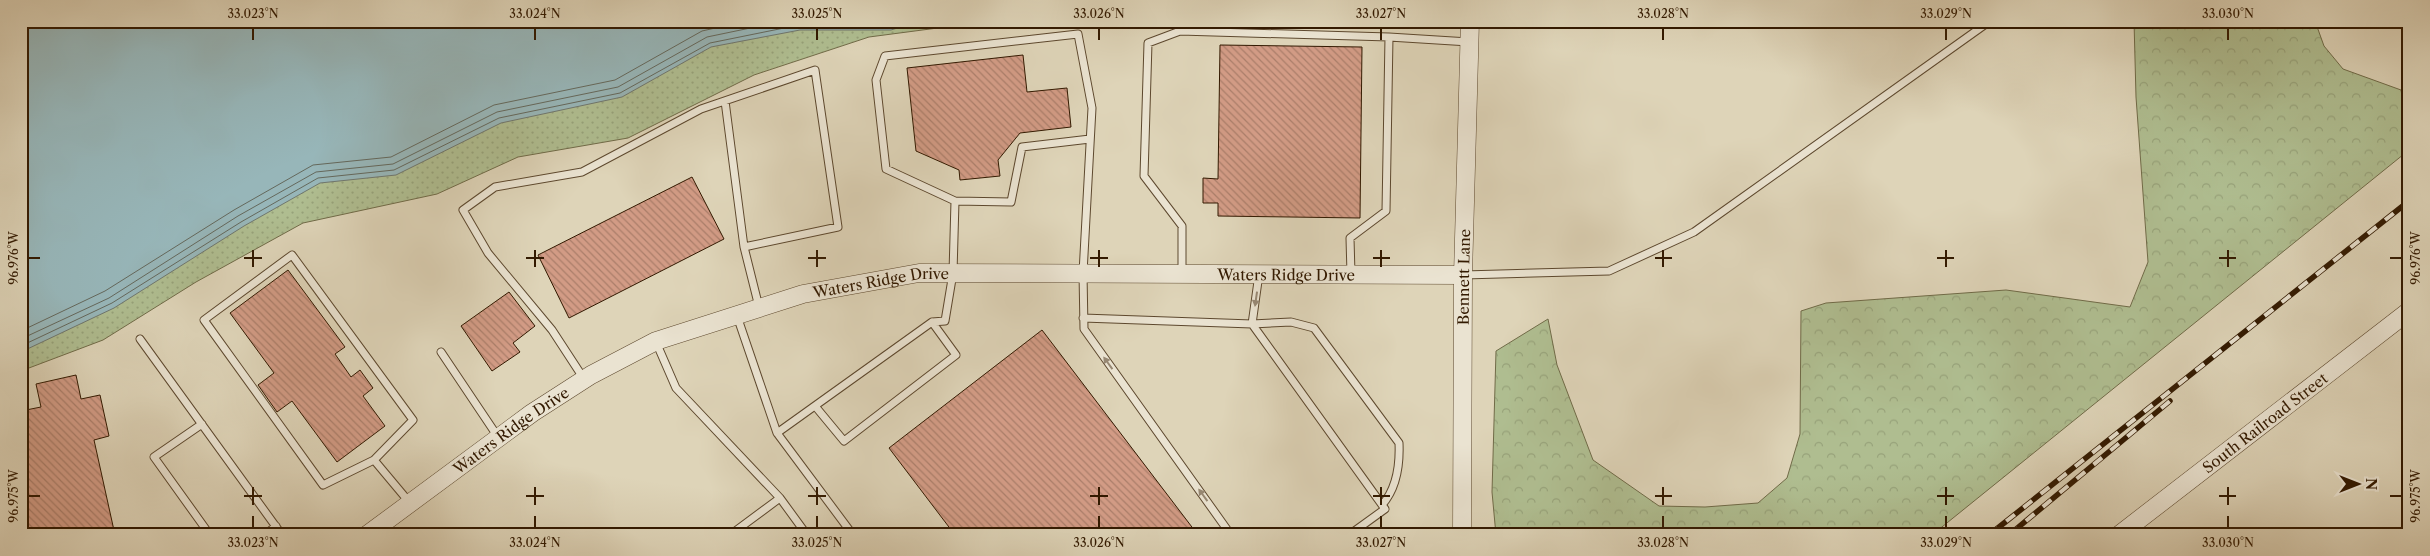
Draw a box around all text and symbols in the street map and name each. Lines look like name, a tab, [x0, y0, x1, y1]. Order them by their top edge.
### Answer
text: 33.023°N	[227, 6, 279, 21]
text: 33.024°N	[509, 6, 561, 21]
text: 33.025°N	[791, 6, 843, 21]
text: 33.026°N	[1073, 6, 1125, 21]
text: 33.027°N	[1356, 6, 1406, 21]
text: 33.028°N	[1637, 6, 1689, 21]
text: 33.029°N	[1920, 6, 1972, 21]
text: 33.030°N	[2202, 6, 2254, 21]
street label: Bennett Lane	[1453, 229, 1474, 325]
text: 96.976°W	[6, 230, 21, 285]
text: 96.976°W	[2408, 230, 2423, 285]
street label: Waters Ridge Drive	[810, 263, 949, 302]
street label: Waters Ridge Drive	[1216, 265, 1355, 284]
one-way arrow	[1252, 291, 1260, 307]
one-way arrow	[1103, 356, 1113, 370]
street label: South Railroad Street	[2198, 368, 2332, 477]
street label: Waters Ridge Drive	[448, 382, 572, 478]
north arrow	[2332, 458, 2382, 508]
text: 96.975°W	[6, 468, 21, 523]
text: 96.975°W	[2408, 468, 2423, 523]
text: N	[2362, 478, 2380, 490]
one-way arrow	[1198, 488, 1208, 502]
text: 33.023°N	[227, 535, 279, 550]
text: 33.024°N	[509, 535, 561, 550]
text: 33.025°N	[791, 535, 843, 550]
text: 33.026°N	[1073, 535, 1125, 550]
text: 33.027°N	[1356, 535, 1406, 550]
text: 33.028°N	[1637, 535, 1689, 550]
text: 33.029°N	[1920, 535, 1972, 550]
text: 33.030°N	[2202, 535, 2254, 550]

